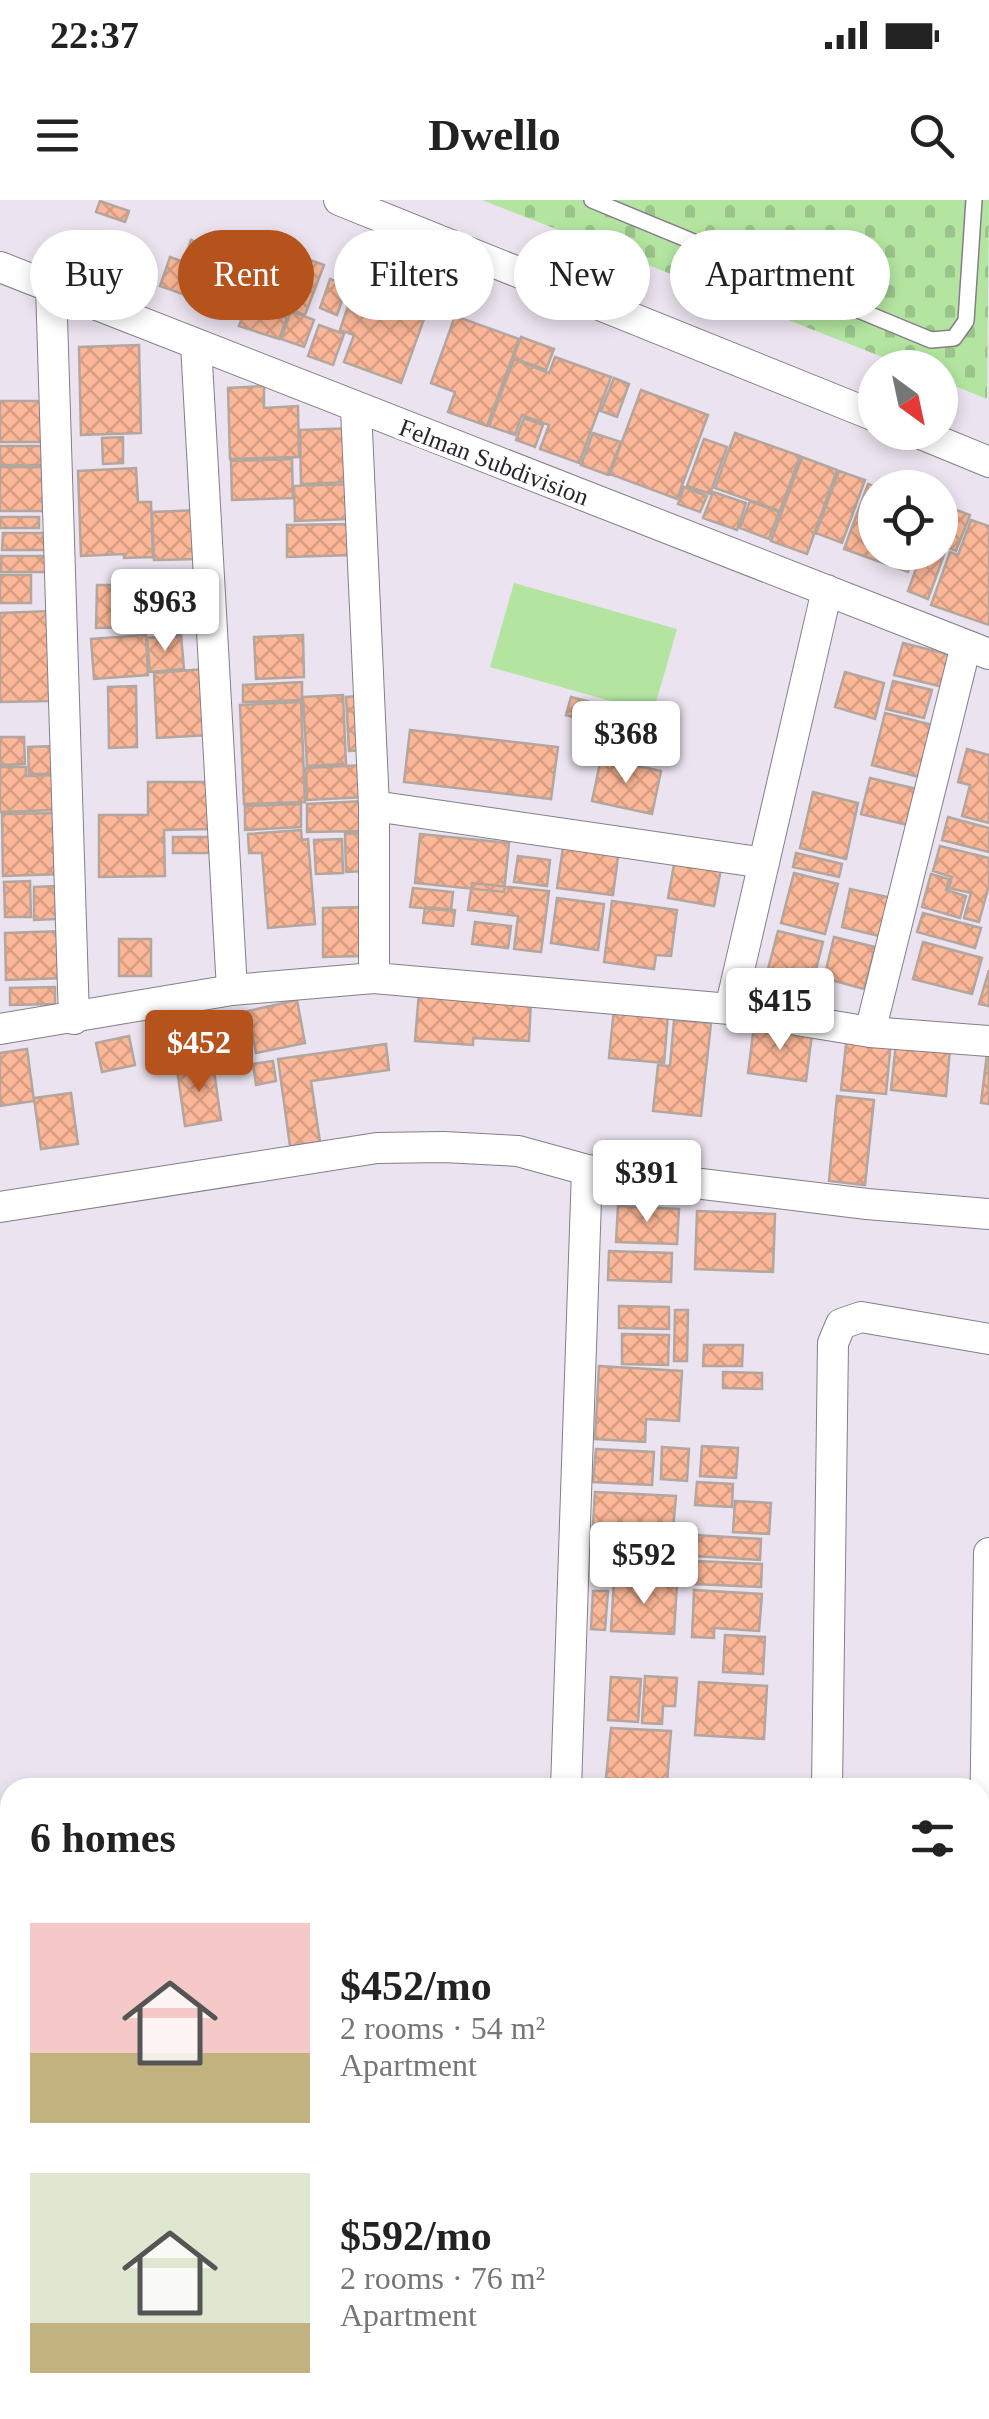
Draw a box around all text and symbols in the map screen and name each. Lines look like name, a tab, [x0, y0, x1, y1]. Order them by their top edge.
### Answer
text: 22:37	[50, 14, 139, 56]
icon: menu	[30, 108, 85, 163]
icon: search	[904, 108, 959, 163]
text: Dwello	[428, 110, 561, 160]
chip: Buy	[30, 230, 158, 320]
chip: Rent	[178, 230, 314, 320]
chip: Filters	[334, 230, 494, 320]
chip: New	[514, 230, 650, 320]
chip: Apartment	[670, 230, 890, 320]
north arrow	[858, 350, 958, 450]
map controls	[858, 350, 958, 570]
street label: Felman Subdivision	[395, 413, 593, 511]
button: locate	[858, 470, 958, 570]
pin: $963	[106, 569, 224, 654]
text: $963	[133, 583, 197, 619]
pin: $368	[567, 701, 685, 786]
text: $368	[594, 715, 658, 751]
pin: $415	[721, 968, 839, 1053]
text: $415	[748, 982, 812, 1018]
pin: $452	[140, 1010, 258, 1095]
text: $452	[167, 1024, 231, 1060]
pin: $391	[588, 1140, 706, 1225]
text: $391	[615, 1154, 679, 1190]
pin: $592	[585, 1522, 703, 1607]
text: $592	[612, 1536, 676, 1572]
icon: filters	[905, 1811, 960, 1866]
text: 6 homes	[30, 1815, 176, 1861]
icon: home	[110, 1963, 230, 2083]
text: $452/mo	[340, 1963, 492, 2009]
text: 2 rooms · 54 m²	[340, 2010, 545, 2046]
text: Apartment	[340, 2047, 477, 2083]
icon: home	[110, 2213, 230, 2333]
text: $592/mo	[340, 2213, 492, 2259]
text: 2 rooms · 76 m²	[340, 2260, 545, 2296]
text: Apartment	[340, 2297, 477, 2333]

